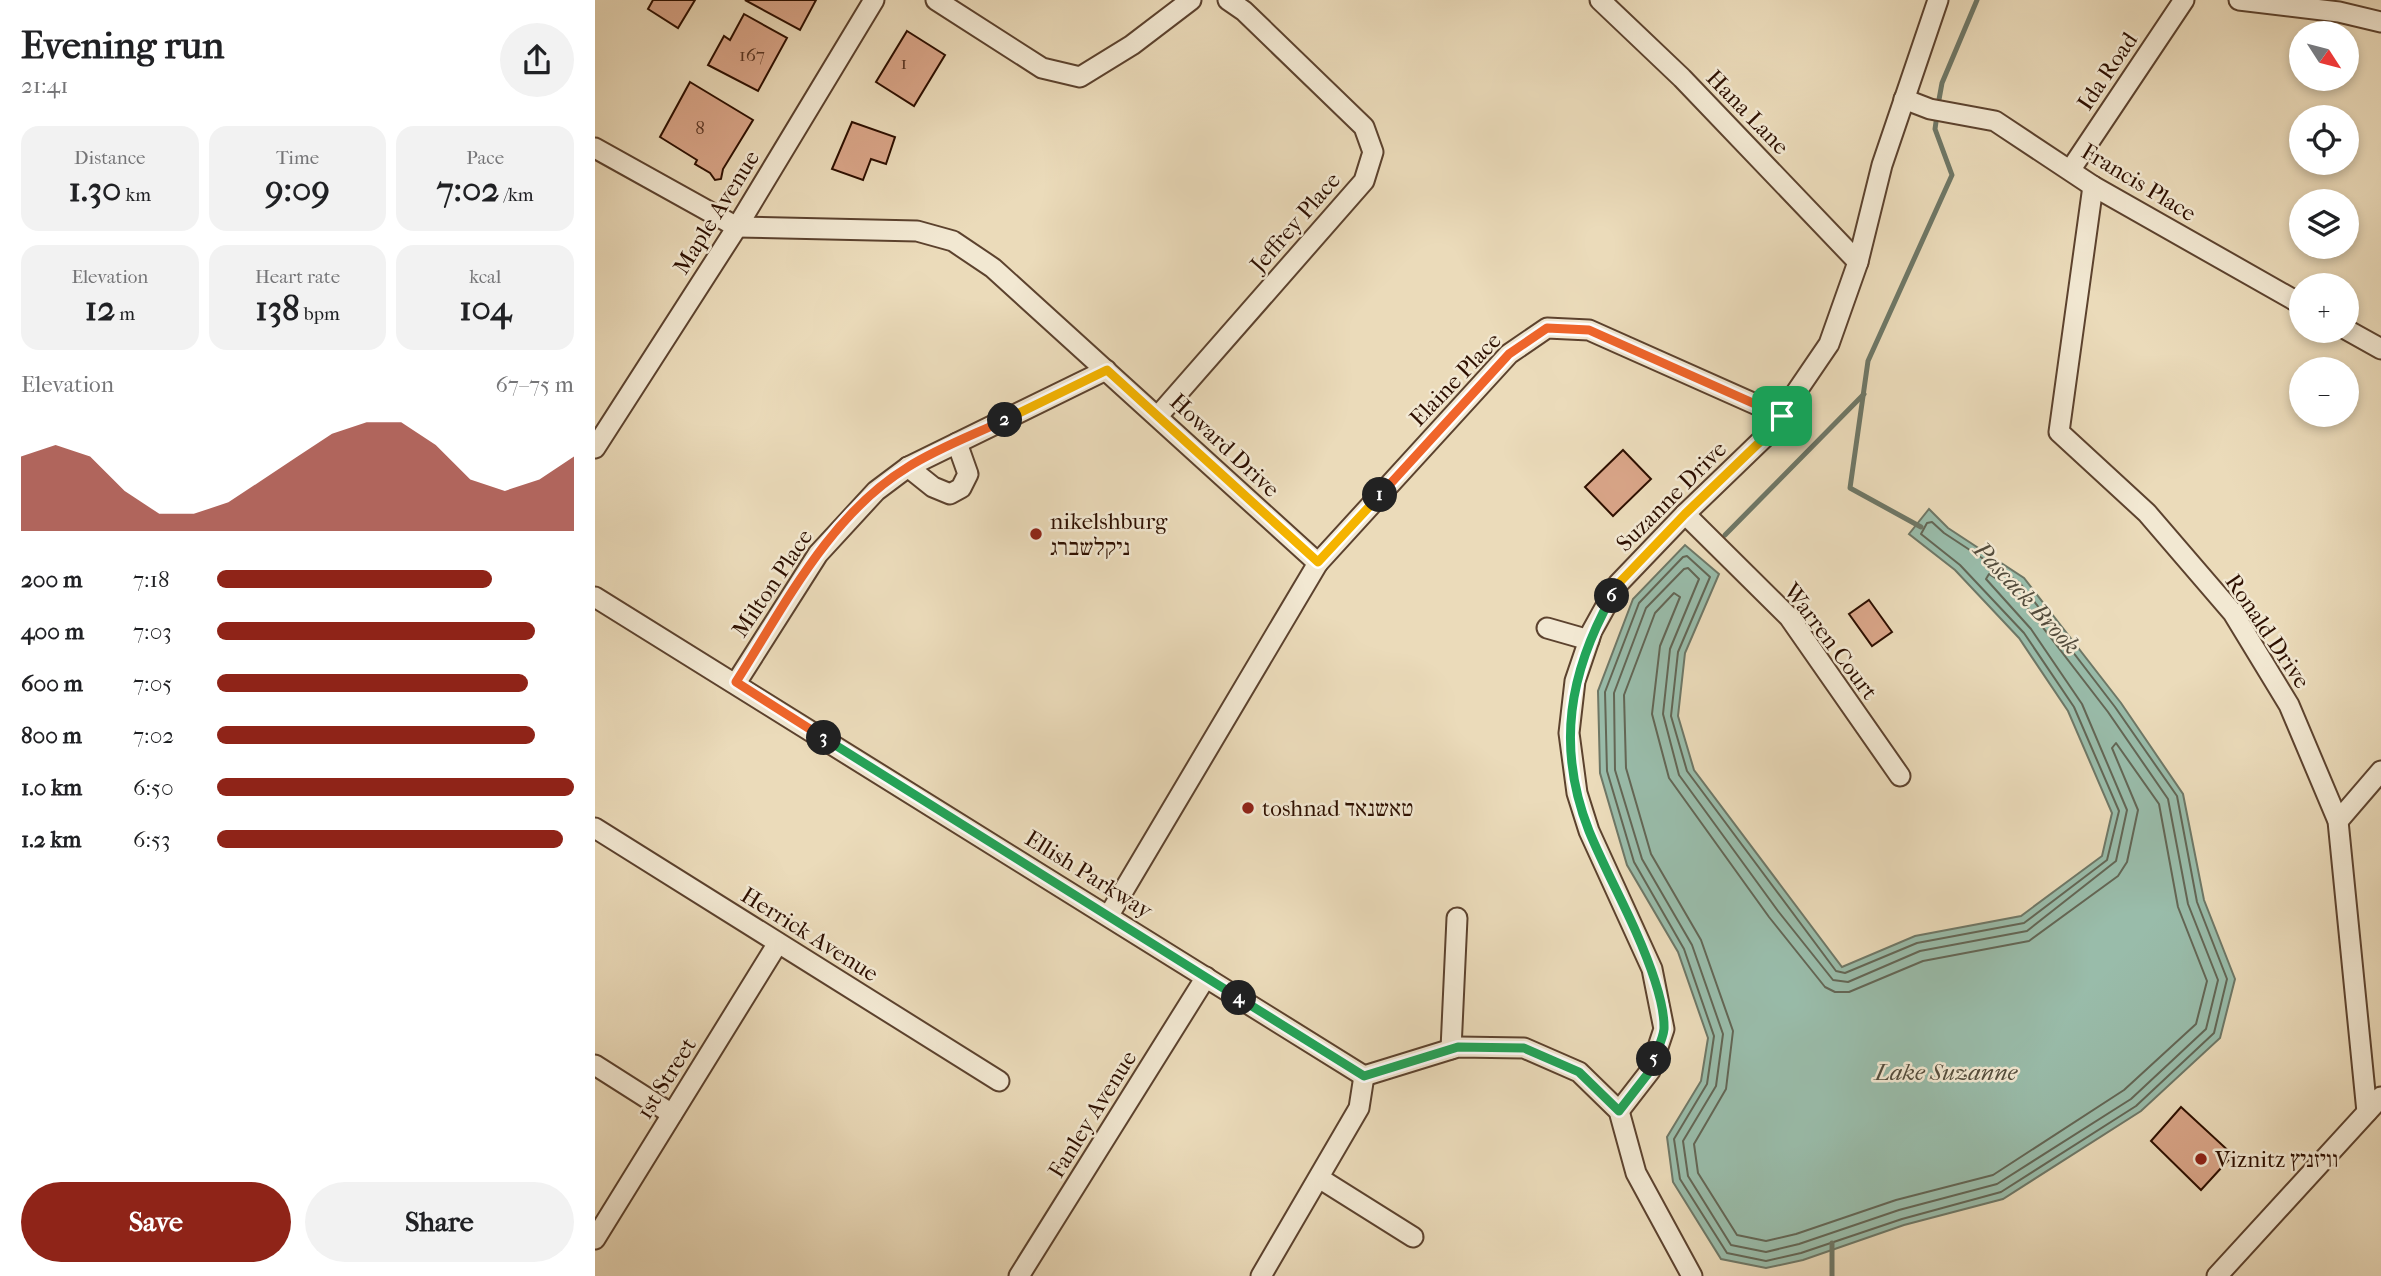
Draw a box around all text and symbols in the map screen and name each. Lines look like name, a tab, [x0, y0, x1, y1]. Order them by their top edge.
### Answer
north arrow	[2289, 21, 2359, 91]
map controls	[2289, 21, 2359, 427]
text: Evening run	[21, 23, 224, 68]
button: share	[500, 23, 574, 97]
street label: Ida Road	[2072, 27, 2143, 115]
house number: 167	[739, 44, 765, 66]
house number: 1	[901, 52, 907, 74]
street label: Hana Lane	[1701, 65, 1794, 160]
text: 21:41	[21, 72, 68, 99]
button: locate	[2289, 105, 2359, 175]
house number: 8	[695, 117, 705, 139]
street label: Francis Place	[2077, 138, 2201, 227]
street label: Maple Avenue	[668, 145, 765, 279]
text: Distance	[74, 147, 146, 169]
text: Time	[276, 147, 319, 169]
text: Pace	[466, 147, 504, 169]
street label: Jeffrey Place	[1243, 167, 1346, 279]
text: 1.30	[69, 169, 121, 210]
text: 9:09	[265, 169, 330, 210]
text: 7:02	[437, 169, 499, 210]
text: km	[121, 184, 151, 206]
text: /km	[499, 184, 534, 206]
button: layers	[2289, 189, 2359, 259]
text: Elevation	[71, 266, 148, 288]
text: Heart rate	[255, 266, 340, 288]
text: kcal	[469, 266, 501, 288]
button: +	[2289, 273, 2359, 343]
text: 12	[85, 288, 115, 329]
text: 138	[255, 288, 300, 329]
text: 104	[459, 288, 511, 329]
text: m	[115, 303, 135, 325]
text: bpm	[300, 303, 340, 325]
street label: Elaine Place	[1404, 327, 1507, 432]
button: −	[2289, 357, 2359, 427]
text: Elevation	[21, 371, 114, 398]
text: 67–75 m	[495, 371, 574, 398]
pin	[1752, 386, 1812, 446]
street label: Howard Drive	[1164, 388, 1285, 503]
icon: arrive	[1763, 397, 1801, 435]
pin: 2	[987, 402, 1023, 438]
text: 2	[1000, 408, 1009, 430]
street label: Suzanne Drive	[1611, 436, 1732, 557]
pin: 1	[1363, 477, 1397, 512]
text: 1	[1376, 483, 1383, 505]
place label: nikelshburg ניקלשברג	[1050, 508, 1168, 561]
street label: Milton Place	[726, 524, 818, 642]
marker: nikelshburg ניקלשברג	[1028, 526, 1044, 542]
water label: Pascack Brook	[1967, 535, 2086, 660]
text: 200 m	[21, 566, 82, 593]
text: 7:18	[133, 566, 169, 593]
street label: Ronald Drive	[2220, 569, 2316, 693]
street label: Warren Court	[1777, 577, 1883, 705]
pin: 6	[1595, 578, 1629, 614]
text: 6	[1606, 584, 1617, 606]
text: 400 m	[21, 618, 84, 645]
text: 7:03	[133, 618, 172, 645]
text: 600 m	[21, 670, 83, 697]
text: 7:05	[133, 670, 172, 697]
pin: 3	[807, 720, 841, 756]
text: 800 m	[21, 722, 82, 749]
text: 7:02	[133, 722, 174, 749]
text: 3	[820, 726, 827, 748]
text: 1.0 km	[21, 774, 82, 801]
text: 6:50	[133, 774, 174, 801]
place label: toshnad טאשנאד	[1262, 795, 1413, 822]
marker: toshnad טאשנאד	[1240, 800, 1256, 816]
street label: Ellish Parkway	[1020, 825, 1158, 925]
text: 1.2 km	[21, 826, 81, 853]
text: 6:53	[133, 826, 170, 853]
street label: Herrick Avenue	[736, 881, 883, 987]
pin: 4	[1221, 981, 1257, 1016]
text: 4	[1233, 986, 1244, 1008]
street label: 1st Street	[631, 1033, 702, 1124]
pin: 5	[1637, 1042, 1671, 1076]
street label: Fanley Avenue	[1043, 1046, 1142, 1183]
text: 5	[1649, 1047, 1658, 1069]
water label: Lake Suzanne	[1873, 1058, 2019, 1086]
place label: Viznitz וויזניץ	[2214, 1146, 2339, 1173]
marker: Viznitz וויזניץ	[2193, 1151, 2209, 1167]
button: Save	[21, 1182, 291, 1262]
button: Share	[305, 1182, 574, 1262]

